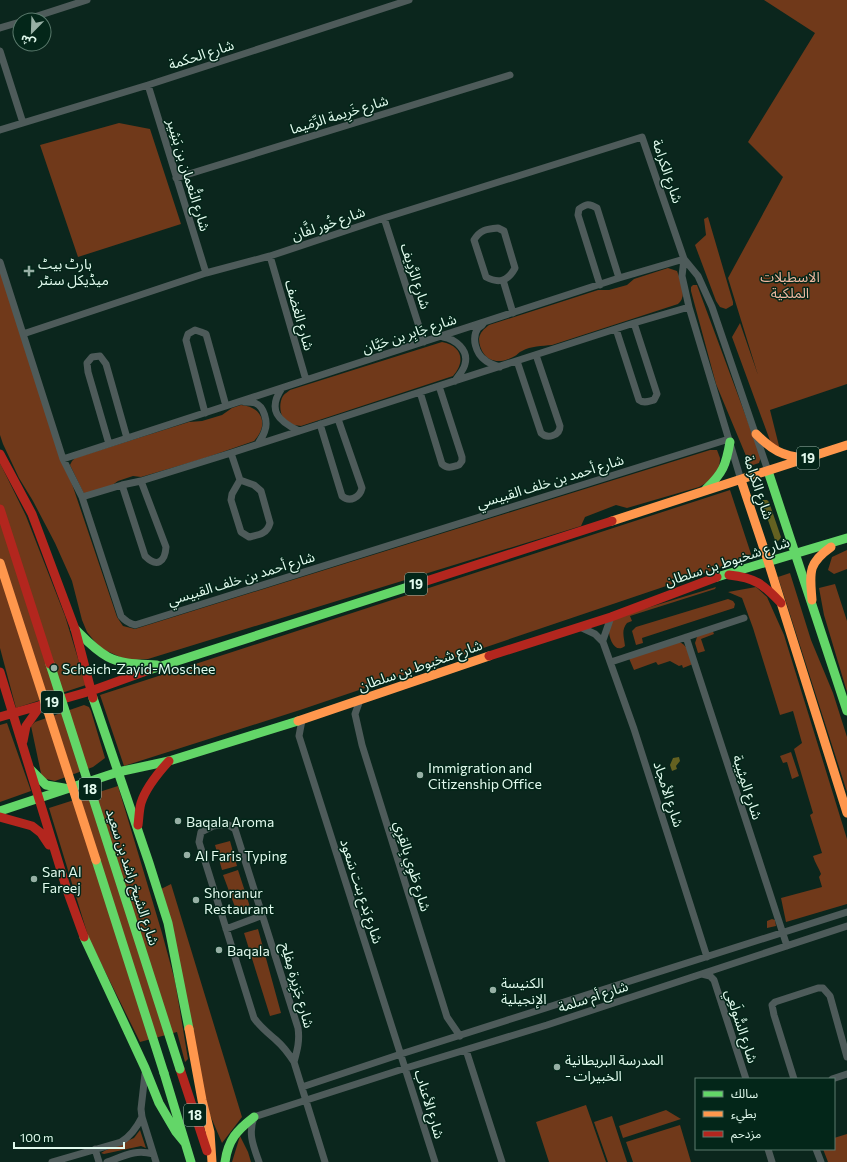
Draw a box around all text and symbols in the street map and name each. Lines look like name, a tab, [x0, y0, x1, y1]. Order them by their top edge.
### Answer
north arrow	[12, 12, 52, 52]
text: ش	[18, 32, 38, 51]
street label: شارع الحكمة	[166, 35, 237, 75]
street label: شارع خَرِيمة الرِّمَيما	[288, 91, 391, 140]
street label: شارع النُّعمان بن بَشِير	[161, 115, 215, 234]
street label: شارع الكرامة	[646, 137, 687, 206]
street label: شارع خُور لفَّان	[288, 201, 368, 246]
street label: شارع الرَّدِيف	[395, 241, 435, 312]
place label: ہارٹ بیٹ میڈیکل سنٹر	[37, 255, 109, 289]
marker: ہارٹ بیٹ میڈیکل سنٹر	[23, 265, 35, 277]
park label: الاسطبلات الملكية	[760, 268, 820, 301]
street label: شارع الغضف	[279, 278, 318, 353]
street label: شارع جَابِر بن حَيَّان	[360, 310, 459, 359]
road number: 19	[797, 447, 819, 469]
street label: شارع أحمد بن خلف القبيسي	[474, 450, 627, 515]
street label: شارع الكرامة	[738, 453, 777, 522]
street label: شارع شخبوط بن سلطان	[662, 533, 793, 592]
street label: شارع أحمد بن خلف القبيسي	[165, 547, 318, 612]
road number: 19	[405, 573, 427, 595]
street label: شارع شخبوط بن سلطان	[356, 636, 485, 697]
place label: Scheich-Zayid-Moschee	[62, 660, 215, 677]
marker: Scheich-Zayid-Moschee	[49, 663, 59, 673]
road number: 19	[41, 691, 63, 713]
street label: شارع المِثِيبة	[727, 752, 766, 822]
place label: Immigration and Citizenship Office	[428, 759, 542, 792]
street label: شارع الأمجاد	[647, 759, 688, 830]
marker: Immigration and Citizenship Office	[415, 770, 425, 780]
road number: 18	[79, 778, 101, 800]
street label: شارع الشيخ راشد بن سعيد	[100, 807, 163, 948]
place label: Baqala Aroma	[186, 813, 274, 830]
marker: Baqala Aroma	[173, 816, 183, 826]
street label: شارع طَوِي بِالقِرِي	[388, 819, 435, 914]
street label: شارع بَدع بنت سَعود	[334, 837, 387, 946]
place label: Al Faris Typing	[195, 847, 287, 864]
marker: Al Faris Typing	[182, 850, 192, 860]
place label: San Al Fareej	[42, 863, 81, 896]
marker: San Al Fareej	[29, 874, 39, 884]
place label: Shoranur Restaurant	[204, 884, 274, 917]
marker: Shoranur Restaurant	[191, 895, 201, 905]
street label: شارع جَزِيرة مِفلِح	[275, 940, 318, 1031]
place label: Baqala	[227, 942, 270, 959]
marker: Baqala	[214, 945, 224, 955]
place label: الكنيسة الإنجيلية	[501, 974, 547, 1009]
street label: شارع أم سلمة	[556, 977, 631, 1018]
marker: الكنيسة الإنجيلية	[488, 985, 498, 995]
street label: شارع السُّولَعِي	[719, 987, 762, 1066]
place label: المدرسة البريطانية - الخبيرات	[565, 1051, 664, 1085]
marker: المدرسة البريطانية - الخبيرات	[552, 1062, 562, 1072]
street label: شارع الأعناب	[409, 1067, 449, 1141]
legend	[695, 1078, 835, 1150]
text: سالك	[731, 1086, 758, 1100]
road number: 18	[184, 1104, 206, 1126]
text: بطيء	[731, 1106, 757, 1124]
scale bar	[14, 1124, 124, 1150]
text: مزدحم	[731, 1126, 761, 1143]
text: 100 m	[20, 1130, 54, 1144]

